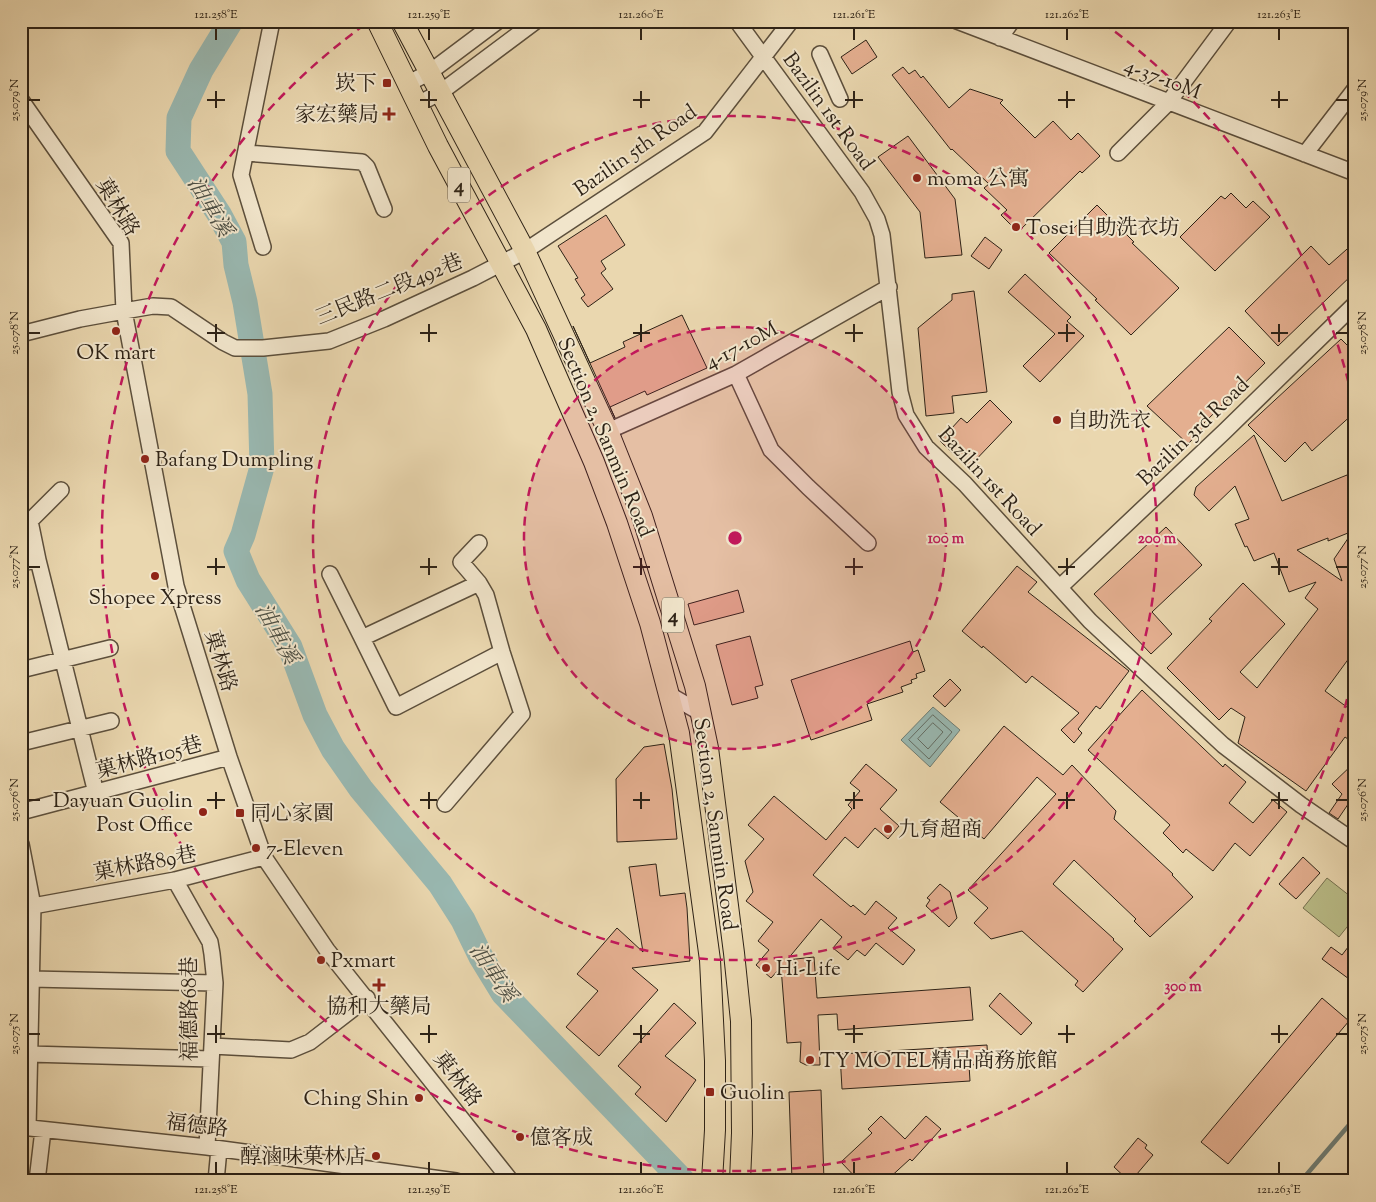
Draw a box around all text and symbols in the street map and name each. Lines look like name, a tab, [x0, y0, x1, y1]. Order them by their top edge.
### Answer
text: 121.258°E	[195, 6, 238, 24]
text: 121.259°E	[408, 6, 451, 24]
text: 121.260°E	[619, 6, 664, 24]
text: 121.261°E	[833, 6, 876, 24]
text: 121.262°E	[1045, 6, 1090, 24]
text: 121.263°E	[1257, 6, 1301, 24]
street label: Bazilin 1st Road	[774, 47, 881, 178]
street label: 4-37-10M	[1120, 52, 1205, 108]
place label: 崁下	[335, 70, 377, 100]
marker: 崁下	[381, 77, 393, 89]
text: 25.079°N	[6, 78, 24, 121]
text: 25.079°N	[1354, 78, 1372, 121]
street label: Bazilin 5th Road	[569, 98, 704, 205]
place label: 家宏藥局	[295, 101, 379, 131]
marker: 家宏藥局	[383, 108, 395, 120]
place label: moma 公寓	[927, 165, 1029, 195]
road number: 4	[448, 168, 470, 202]
water label: 油車溪	[178, 171, 240, 246]
marker: moma 公寓	[911, 172, 923, 184]
street label: 菓林路	[87, 173, 145, 243]
place label: Tosei自助洗衣坊	[1026, 214, 1179, 244]
marker: Tosei自助洗衣坊	[1010, 221, 1022, 233]
street label: 三民路二段492巷	[312, 248, 468, 334]
text: 25.078°N	[6, 311, 24, 355]
text: 25.078°N	[1354, 311, 1372, 355]
street label: 4-17-10M	[700, 315, 784, 378]
marker: OK mart	[110, 325, 122, 337]
street label: Section 2, Sanmin Road	[548, 333, 660, 543]
place label: OK mart	[76, 339, 156, 369]
street label: Bazilin 3rd Road	[1132, 371, 1257, 494]
place label: 自助洗衣	[1067, 407, 1151, 437]
marker: 自助洗衣	[1051, 414, 1063, 426]
street label: Bazilin 1st Road	[930, 421, 1047, 544]
place label: Bafang Dumpling	[155, 446, 313, 476]
marker: Bafang Dumpling	[139, 453, 151, 465]
centre of rings	[726, 529, 744, 547]
text: 100 m	[928, 529, 965, 550]
text: 200 m	[1138, 529, 1177, 550]
text: 25.077°N	[6, 545, 24, 589]
text: 25.077°N	[1354, 545, 1372, 589]
marker: Shopee Xpress	[149, 570, 161, 582]
place label: Shopee Xpress	[89, 584, 222, 614]
water label: 油車溪	[245, 598, 306, 673]
road number: 4	[662, 598, 684, 632]
street label: 菓林路	[196, 627, 243, 696]
street label: Section 2, Sanmin Road	[684, 716, 744, 933]
street label: 菓林路105巷	[93, 730, 206, 788]
text: 25.076°N	[6, 778, 24, 822]
text: 25.076°N	[1354, 778, 1372, 822]
place label: Dayuan Guolin Post Office	[53, 787, 193, 841]
place label: 同心家園	[250, 800, 334, 830]
marker: Dayuan Guolin Post Office	[197, 806, 209, 818]
marker: 同心家園	[234, 807, 246, 819]
place label: 九育超商	[898, 816, 982, 846]
marker: 九育超商	[882, 823, 894, 835]
place label: 7-Eleven	[266, 835, 344, 865]
street label: 菓林路89巷	[91, 840, 200, 890]
marker: 7-Eleven	[250, 842, 262, 854]
water label: 油車溪	[460, 937, 524, 1012]
place label: Pxmart	[331, 947, 396, 977]
marker: Pxmart	[315, 954, 327, 966]
place label: Hi-Life	[776, 955, 841, 985]
street label: 福德路68巷	[176, 957, 206, 1061]
marker: Hi-Life	[760, 962, 772, 974]
text: 300 m	[1164, 977, 1202, 998]
marker: 協和大藥局	[373, 979, 385, 991]
place label: 協和大藥局	[327, 993, 432, 1023]
text: 25.075°N	[6, 1013, 24, 1055]
text: 25.075°N	[1354, 1013, 1372, 1055]
street label: 菓林路	[425, 1046, 488, 1114]
place label: TY MOTEL精品商務旅館	[820, 1047, 1057, 1077]
marker: TY MOTEL精品商務旅館	[804, 1054, 816, 1066]
place label: Guolin	[720, 1079, 785, 1109]
place label: Ching Shin	[304, 1085, 409, 1115]
marker: Guolin	[704, 1086, 716, 1098]
marker: Ching Shin	[413, 1092, 425, 1104]
street label: 福德路	[164, 1108, 230, 1146]
place label: 億客成	[530, 1124, 593, 1154]
marker: 億客成	[514, 1131, 526, 1143]
place label: 醇滷味菓林店	[240, 1143, 366, 1173]
marker: 醇滷味菓林店	[370, 1150, 382, 1162]
text: 121.258°E	[195, 1181, 238, 1199]
text: 121.259°E	[408, 1181, 451, 1199]
text: 121.260°E	[619, 1181, 664, 1199]
text: 121.261°E	[833, 1181, 876, 1199]
text: 121.262°E	[1045, 1181, 1090, 1199]
text: 121.263°E	[1257, 1181, 1301, 1199]

